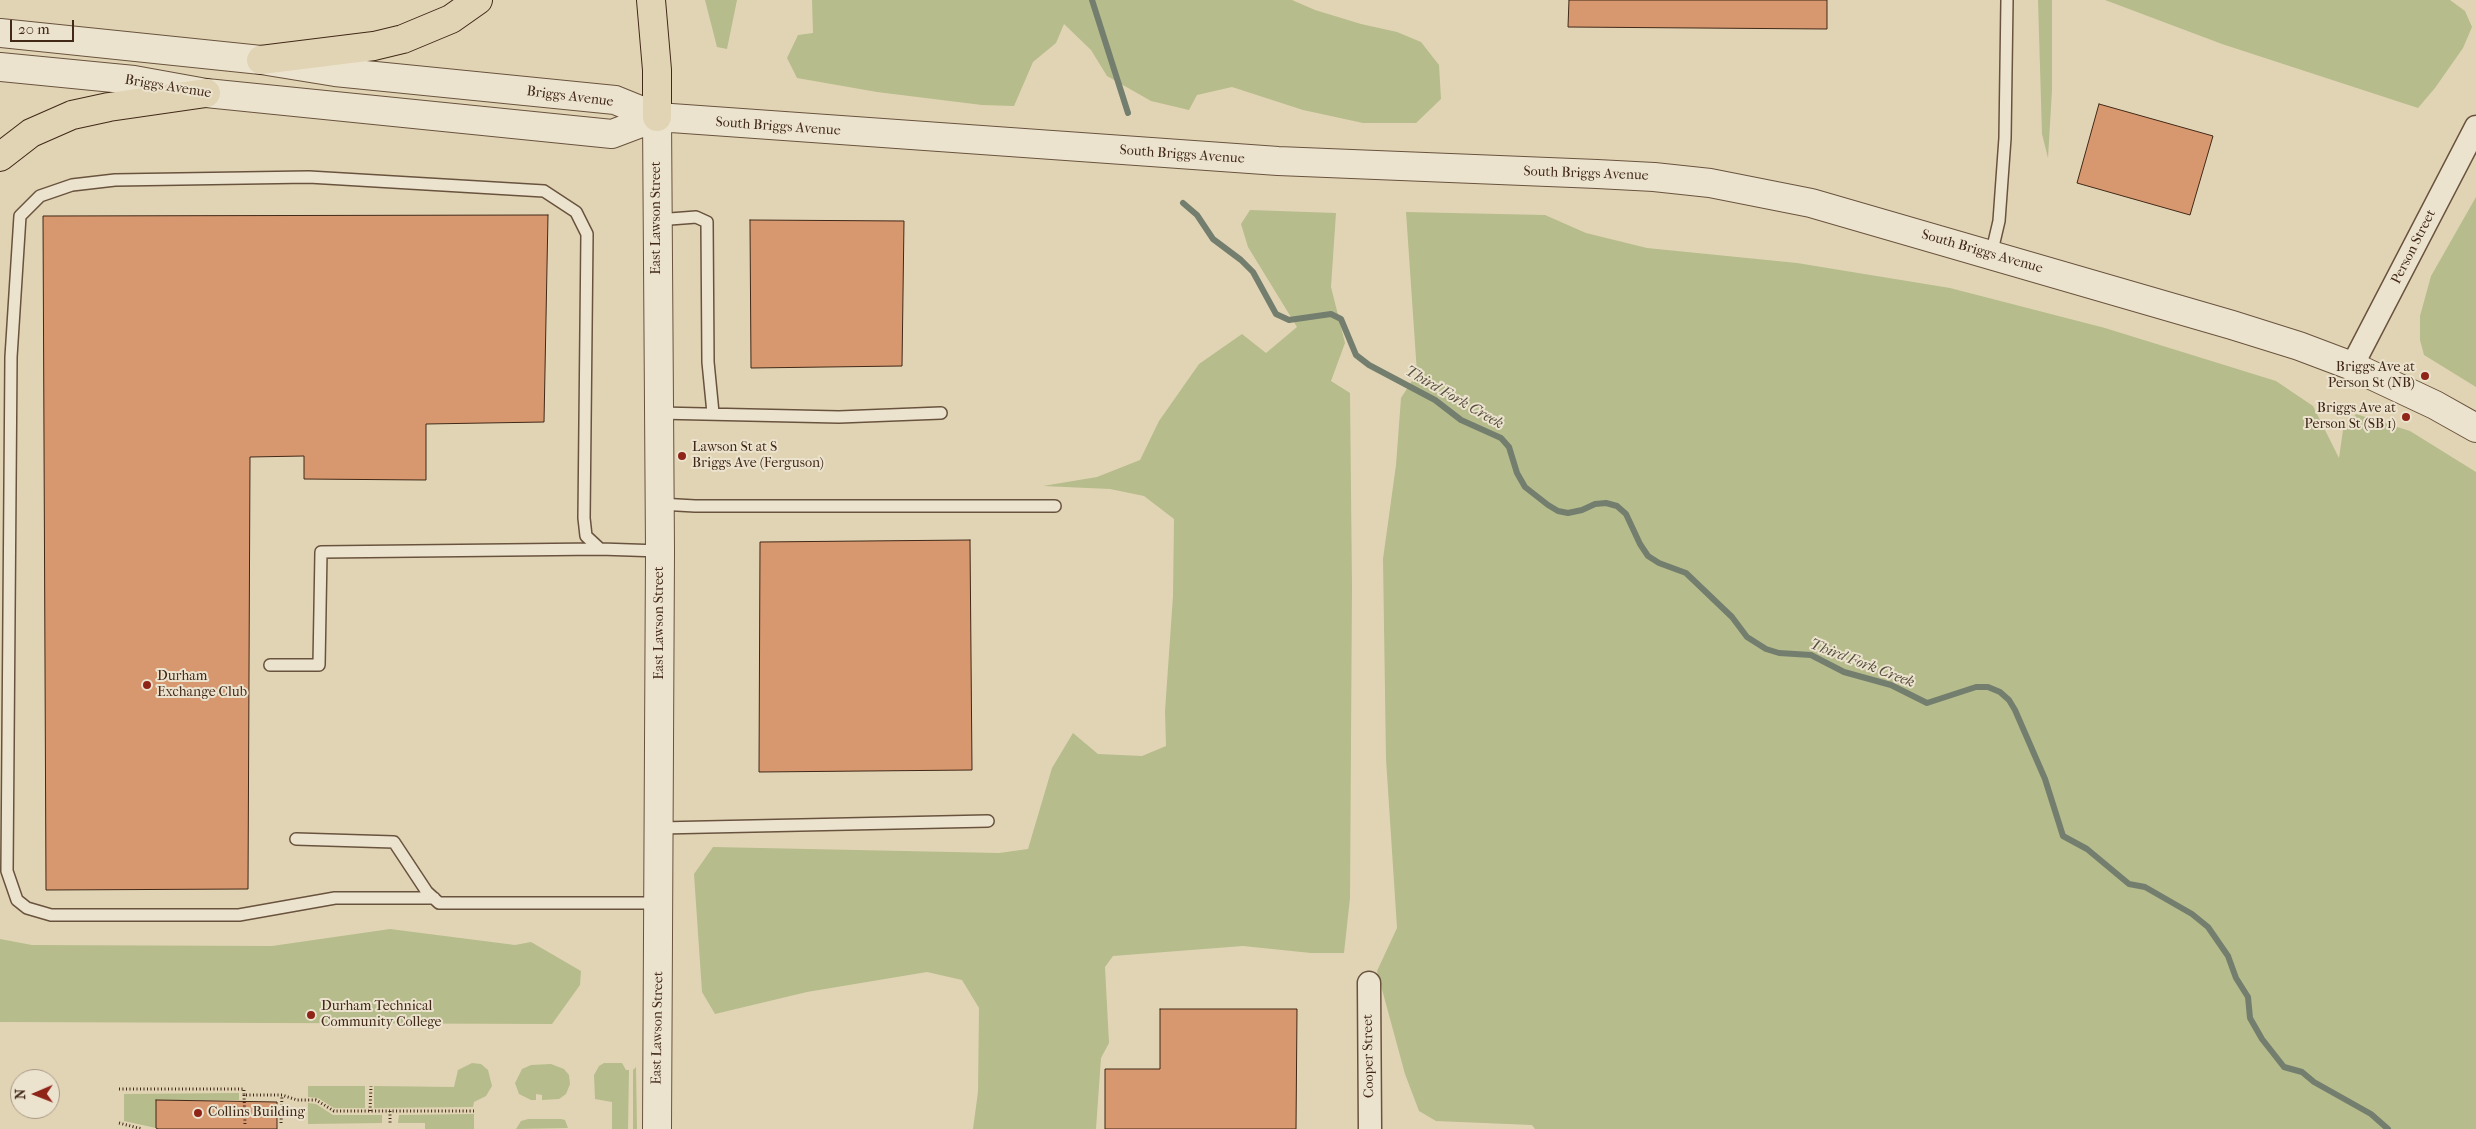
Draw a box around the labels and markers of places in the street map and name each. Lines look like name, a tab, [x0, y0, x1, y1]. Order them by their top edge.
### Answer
place label: Briggs Ave at Person St (NB)	[2328, 360, 2415, 392]
marker: Briggs Ave at Person St (NB)	[2419, 370, 2431, 382]
place label: Briggs Ave at Person St (SB 1)	[2304, 401, 2396, 434]
marker: Briggs Ave at Person St (SB 1)	[2400, 411, 2412, 423]
place label: Lawson St at S Briggs Ave (Ferguson)	[692, 440, 824, 472]
marker: Lawson St at S Briggs Ave (Ferguson)	[676, 450, 688, 462]
place label: Durham Exchange Club	[157, 669, 247, 702]
marker: Durham Exchange Club	[141, 679, 153, 691]
place label: Durham Technical Community College	[321, 999, 442, 1032]
marker: Durham Technical Community College	[305, 1009, 317, 1021]
place label: Collins Building	[208, 1105, 305, 1121]
marker: Collins Building	[192, 1107, 204, 1119]

